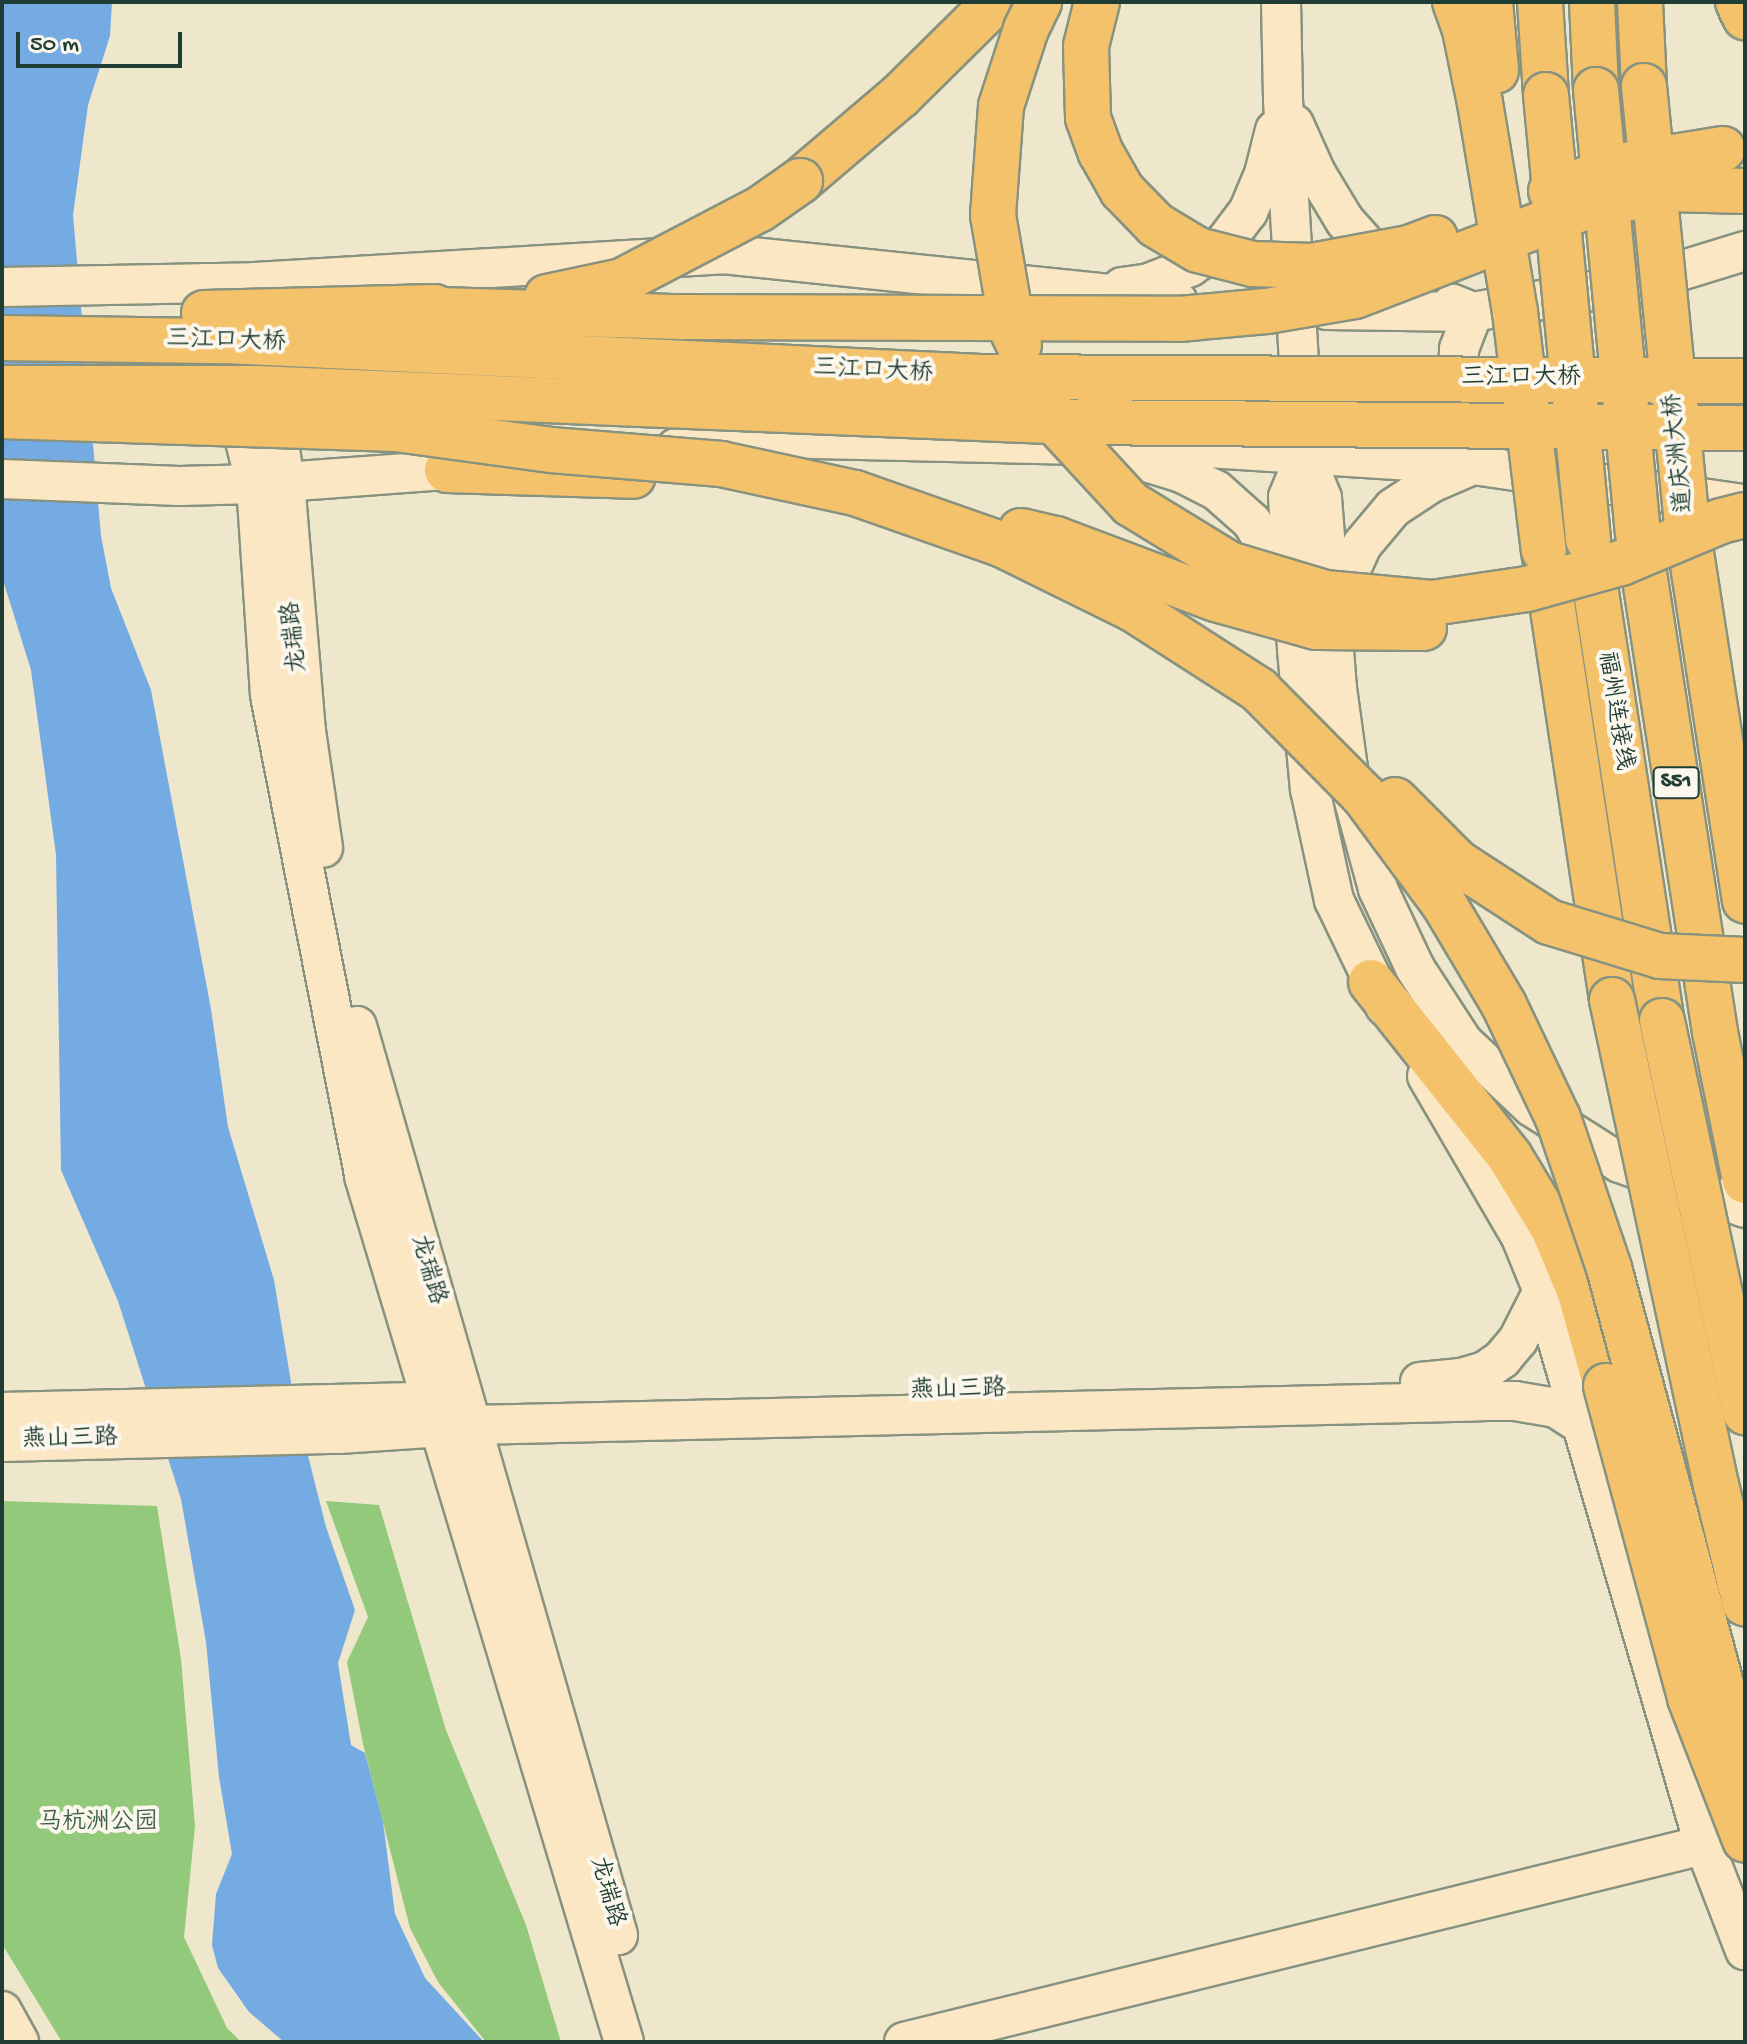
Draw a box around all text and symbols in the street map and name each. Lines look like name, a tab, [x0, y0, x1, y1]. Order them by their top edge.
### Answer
scale bar	[20, 16, 186, 66]
text: 50 m	[30, 31, 79, 60]
street label: 三江口大桥	[166, 326, 286, 358]
street label: 三江口大桥	[812, 354, 934, 390]
street label: 三江口大桥	[1461, 365, 1581, 393]
street label: 道庆洲大桥	[1659, 392, 1701, 514]
street label: 龙瑞路	[278, 600, 314, 674]
street label: 福州连接线	[1590, 649, 1638, 773]
road number: S51	[1652, 765, 1700, 801]
street label: 龙瑞路	[403, 1231, 451, 1309]
street label: 燕山三路	[910, 1376, 1006, 1406]
street label: 燕山三路	[22, 1425, 118, 1455]
park label: 马杭洲公园	[38, 1810, 158, 1838]
street label: 龙瑞路	[582, 1853, 630, 1931]

